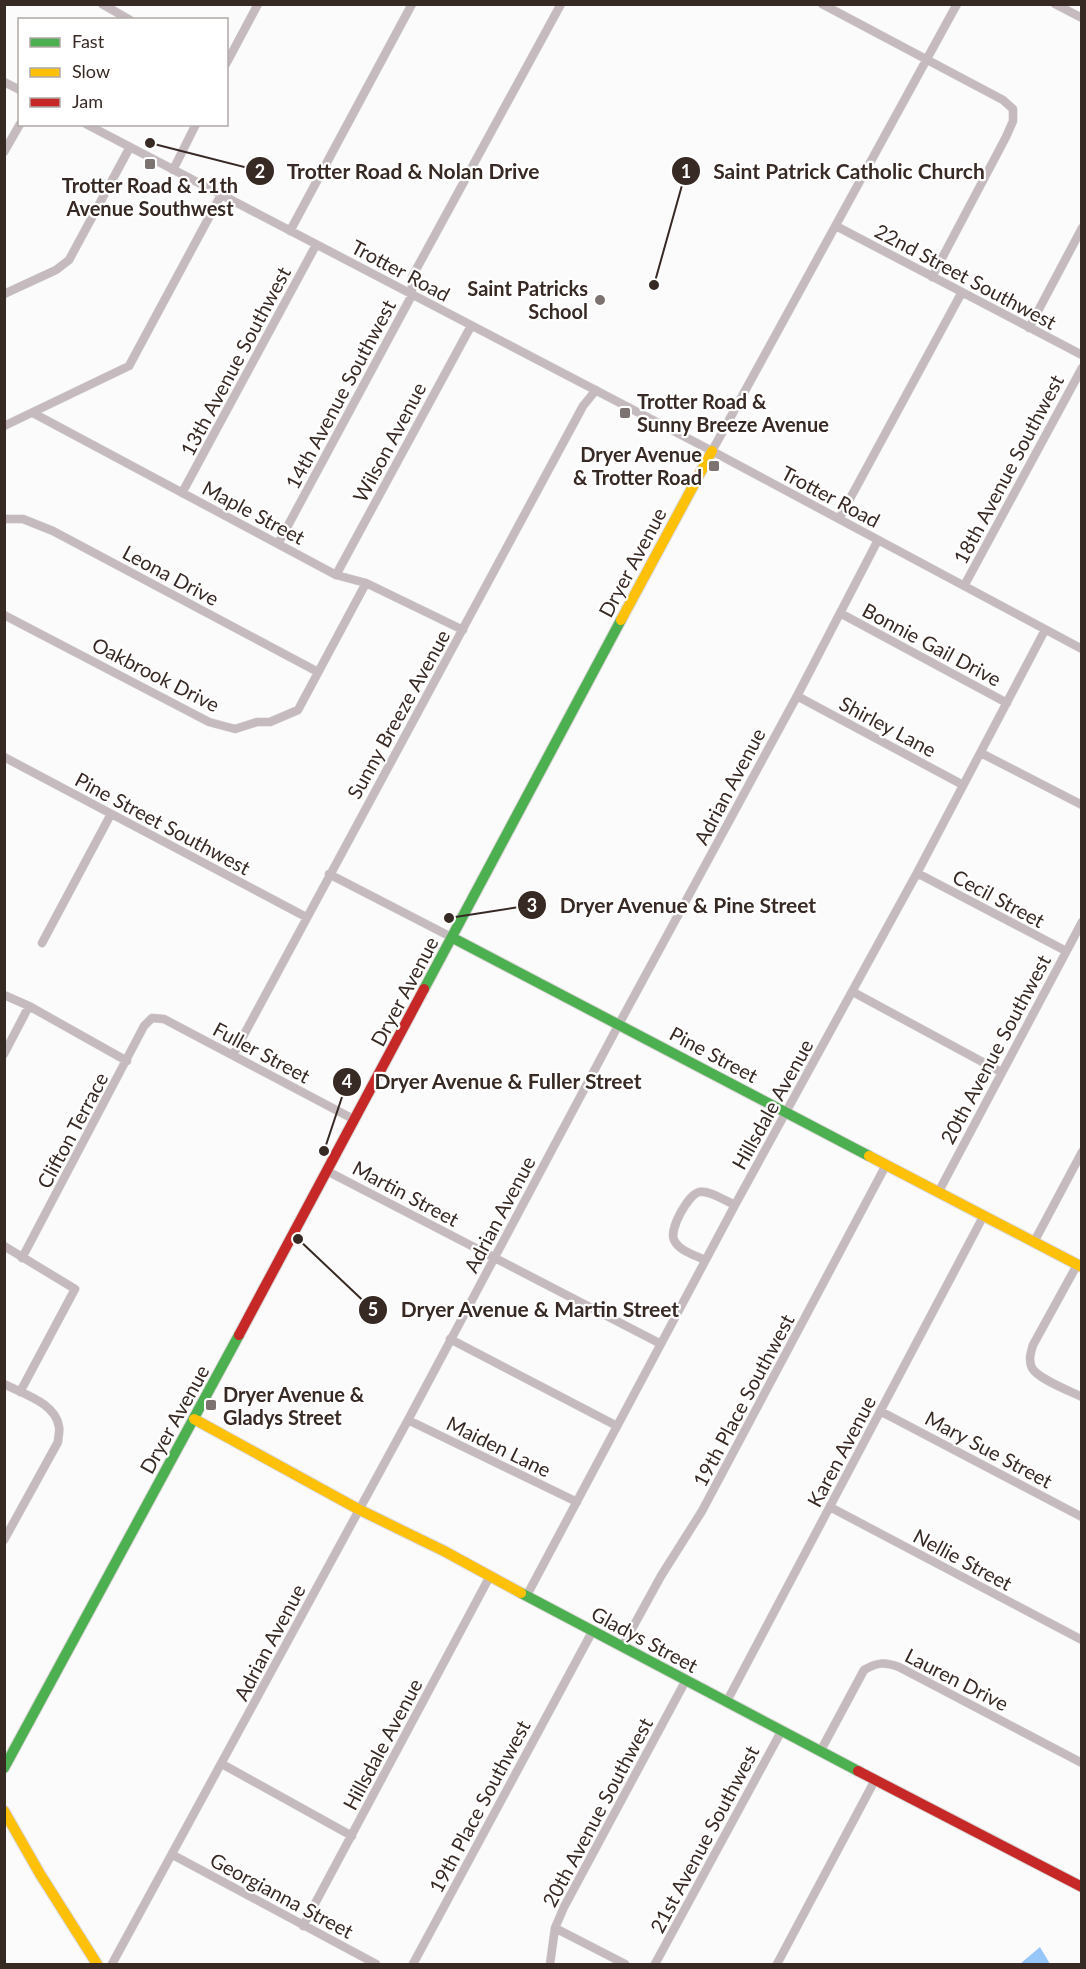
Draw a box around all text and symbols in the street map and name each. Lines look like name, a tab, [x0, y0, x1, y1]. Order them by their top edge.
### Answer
legend	[18, 18, 228, 126]
text: Fast	[72, 30, 105, 52]
text: Slow	[72, 60, 110, 82]
text: Jam	[72, 90, 103, 112]
callout: Trotter Road & Nolan Drive	[245, 152, 552, 191]
callout: Saint Patrick Catholic Church	[671, 152, 997, 191]
marker: Trotter Road & 11th Avenue Southwest	[143, 157, 157, 171]
text: Trotter Road & Nolan Drive	[287, 158, 539, 183]
text: Saint Patrick Catholic Church	[713, 158, 985, 183]
text: 2	[255, 160, 265, 182]
text: 1	[681, 160, 691, 182]
place label: Trotter Road & 11th Avenue Southwest	[62, 173, 238, 220]
street label: 22nd Street Southwest	[871, 218, 1061, 334]
street label: Trotter Road	[348, 234, 454, 306]
street label: 13th Avenue Southwest	[175, 262, 295, 460]
place label: Saint Patricks School	[467, 276, 588, 323]
marker: Saint Patricks School	[593, 293, 607, 307]
street label: 14th Avenue Southwest	[280, 295, 400, 493]
street label: 18th Avenue Southwest	[948, 370, 1068, 568]
street label: Wilson Avenue	[347, 378, 431, 506]
place label: Trotter Road & Sunny Breeze Avenue	[637, 389, 829, 436]
marker: Trotter Road & Sunny Breeze Avenue	[618, 406, 632, 420]
place label: Dryer Avenue & Trotter Road	[573, 442, 702, 489]
marker: Dryer Avenue & Trotter Road	[707, 459, 721, 473]
street label: Trotter Road	[778, 460, 884, 532]
street label: Maple Street	[199, 475, 309, 549]
street label: Dryer Avenue	[593, 503, 671, 621]
street label: Leona Drive	[119, 540, 223, 610]
street label: Bonnie Gail Drive	[858, 597, 1006, 691]
street label: Sunny Breeze Avenue	[342, 625, 454, 803]
street label: Oakbrook Drive	[88, 632, 224, 716]
street label: Shirley Lane	[836, 691, 940, 761]
street label: Adrian Avenue	[688, 724, 770, 848]
street label: Pine Street Southwest	[71, 767, 255, 879]
street label: Cecil Street	[949, 864, 1049, 932]
callout: Dryer Avenue & Pine Street	[517, 886, 828, 925]
text: Dryer Avenue & Pine Street	[560, 892, 816, 917]
text: 3	[527, 894, 537, 916]
street label: Dryer Avenue	[365, 932, 443, 1050]
street label: 20th Avenue Southwest	[935, 950, 1055, 1148]
street label: Fuller Street	[209, 1016, 315, 1088]
street label: Pine Street	[666, 1021, 762, 1087]
street label: Hillsdale Avenue	[726, 1035, 818, 1173]
callout: Dryer Avenue & Fuller Street	[332, 1063, 655, 1102]
street label: Clifton Terrace	[31, 1068, 113, 1192]
text: Dryer Avenue & Fuller Street	[374, 1068, 642, 1093]
text: 4	[342, 1070, 352, 1092]
street label: Adrian Avenue	[458, 1152, 540, 1276]
street label: Martin Street	[349, 1155, 463, 1231]
callout: Dryer Avenue & Martin Street	[358, 1290, 692, 1329]
text: Dryer Avenue & Martin Street	[401, 1296, 679, 1321]
text: 5	[368, 1298, 378, 1320]
street label: 19th Place Southwest	[687, 1310, 799, 1490]
street label: Dryer Avenue	[134, 1361, 214, 1477]
place label: Dryer Avenue & Gladys Street	[223, 1382, 365, 1429]
street label: Karen Avenue	[802, 1391, 880, 1511]
marker: Dryer Avenue & Gladys Street	[204, 1398, 218, 1412]
street label: Mary Sue Street	[921, 1405, 1057, 1493]
street label: Maiden Lane	[443, 1410, 555, 1482]
street label: Nellie Street	[910, 1523, 1016, 1595]
street label: Adrian Avenue	[228, 1580, 310, 1704]
street label: Gladys Street	[588, 1601, 702, 1677]
street label: Lauren Drive	[901, 1643, 1013, 1715]
street label: Hillsdale Avenue	[337, 1674, 427, 1814]
street label: 20th Avenue Southwest	[537, 1713, 657, 1911]
street label: 19th Place Southwest	[423, 1716, 535, 1896]
street label: 21st Avenue Southwest	[644, 1741, 764, 1937]
street label: Georgianna Street	[206, 1847, 358, 1943]

